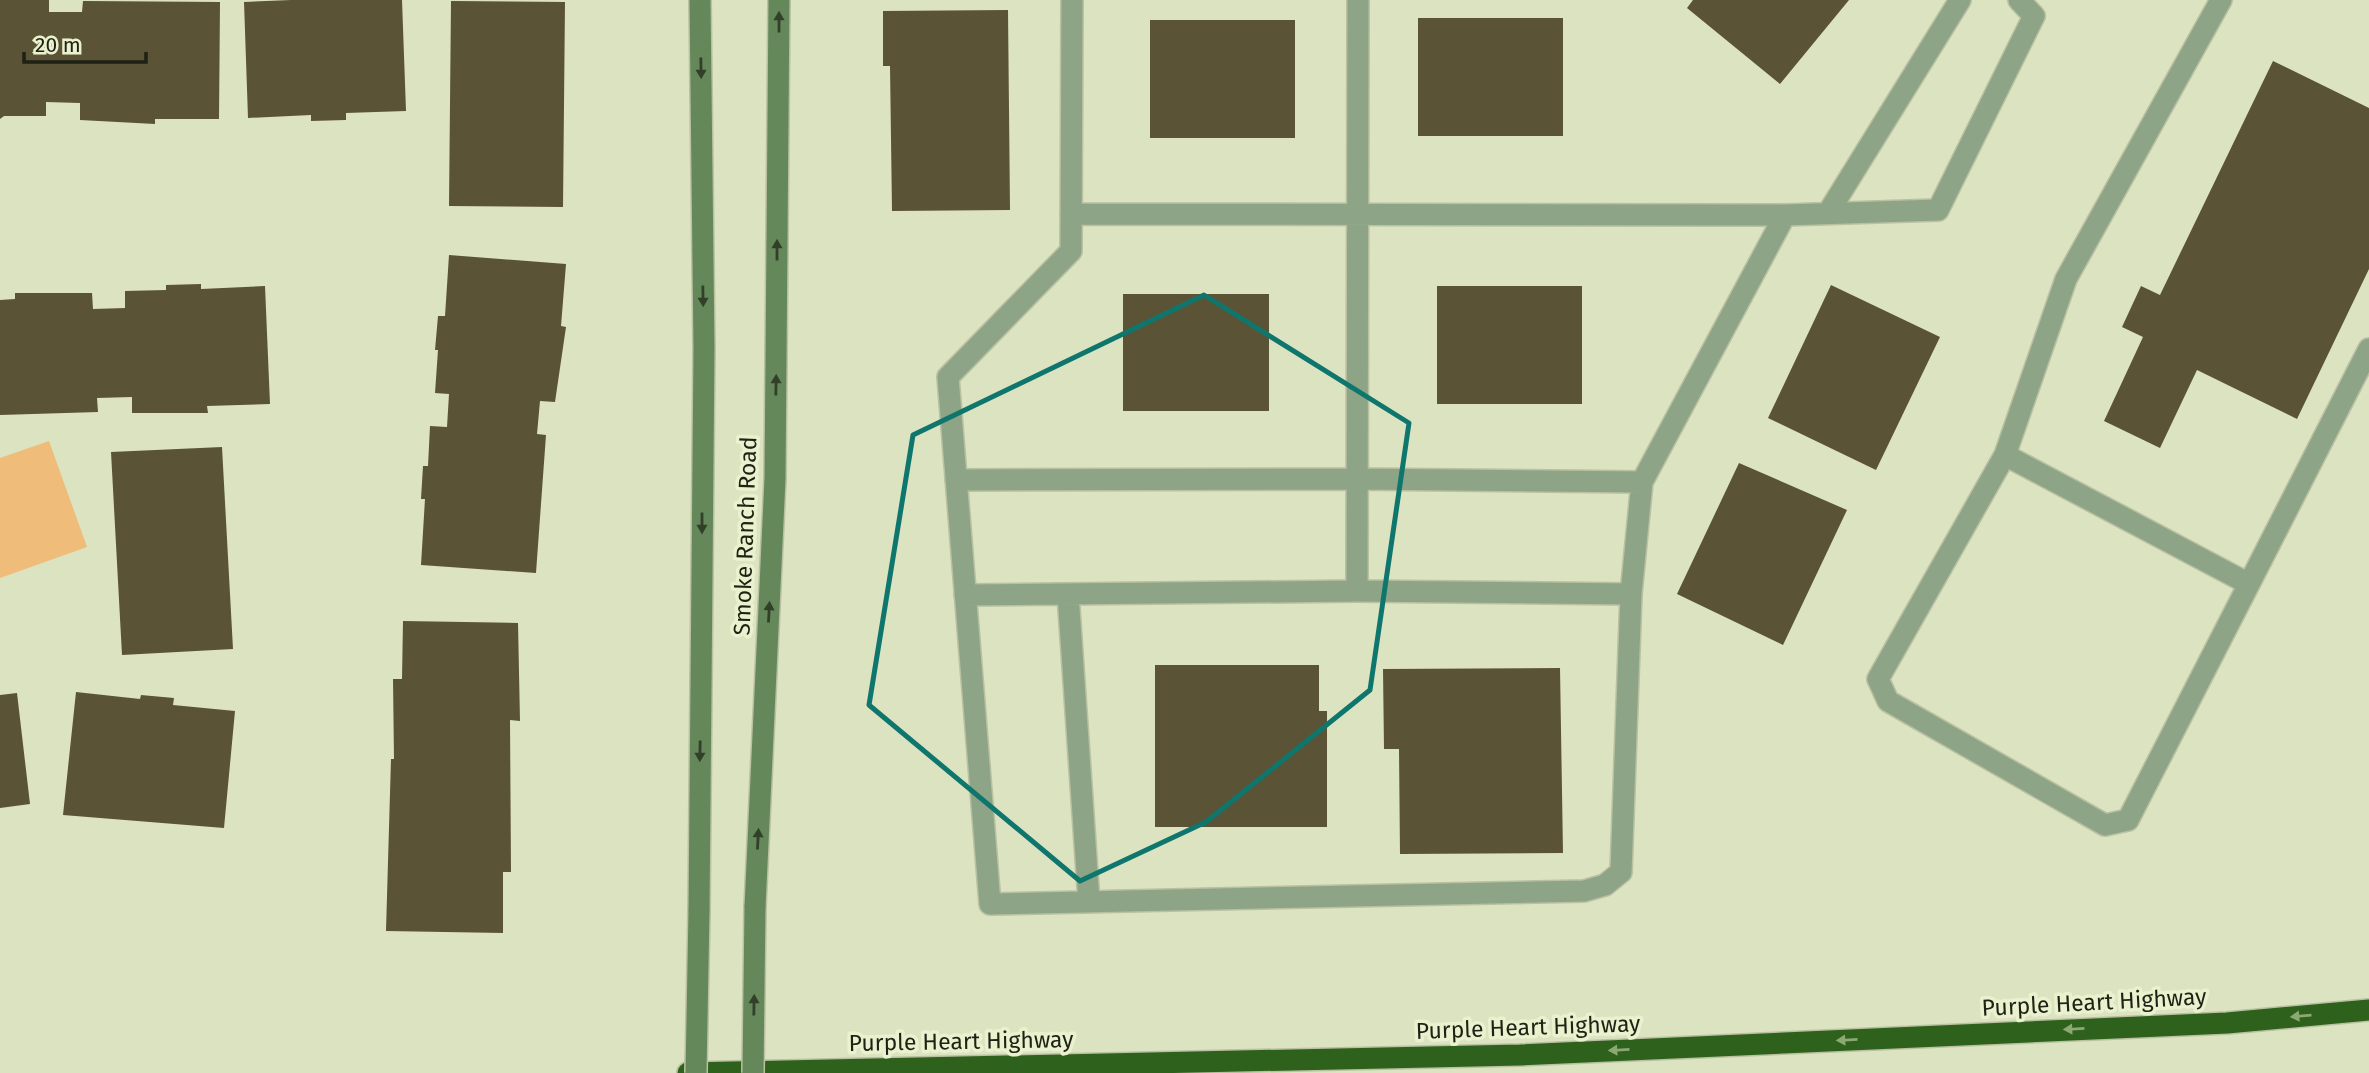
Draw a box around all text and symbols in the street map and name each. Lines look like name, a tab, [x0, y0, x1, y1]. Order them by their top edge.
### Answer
one-way arrow	[773, 11, 785, 33]
scale bar	[24, 21, 147, 65]
text: 20 m	[35, 32, 81, 58]
one-way arrow	[695, 57, 707, 79]
one-way arrow	[771, 238, 783, 260]
one-way arrow	[697, 285, 709, 307]
one-way arrow	[770, 373, 782, 395]
street label: Smoke Ranch Road	[728, 436, 762, 636]
one-way arrow	[696, 512, 708, 534]
one-way arrow	[764, 601, 775, 623]
one-way arrow	[695, 740, 706, 762]
one-way arrow	[753, 828, 764, 850]
street label: Purple Heart Highway	[1981, 982, 2208, 1022]
one-way arrow	[748, 994, 760, 1016]
street label: Purple Heart Highway	[1415, 1009, 1642, 1045]
one-way arrow	[2290, 1011, 2312, 1022]
one-way arrow	[2063, 1024, 2085, 1035]
street label: Purple Heart Highway	[848, 1025, 1074, 1057]
one-way arrow	[1835, 1034, 1857, 1045]
one-way arrow	[1608, 1045, 1630, 1056]

